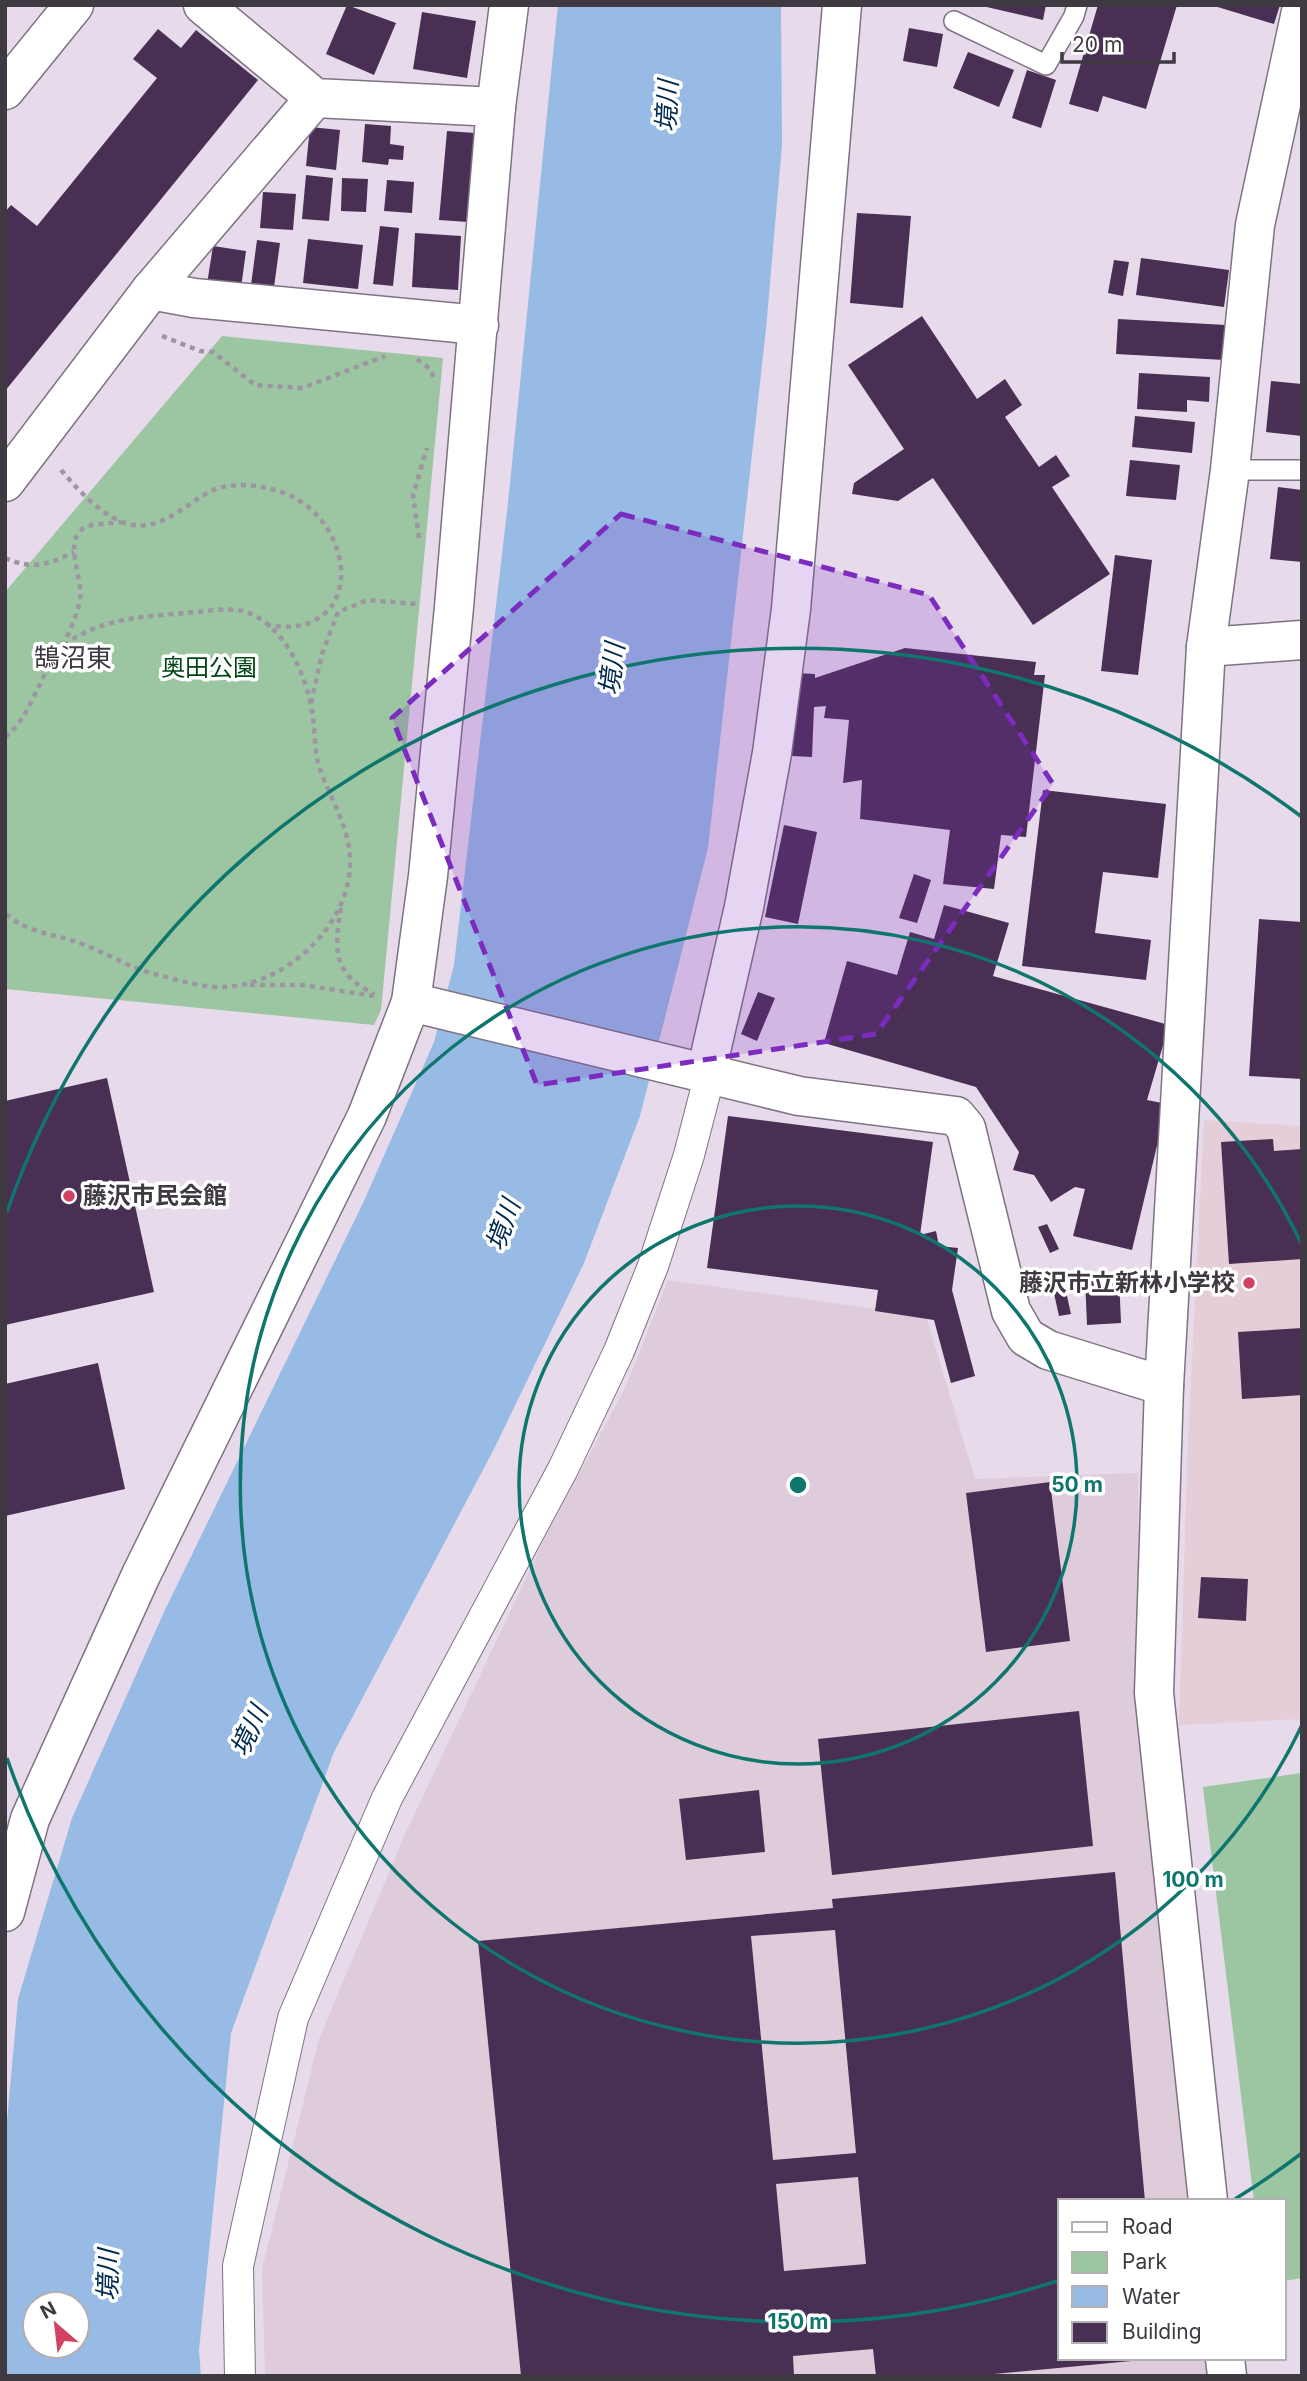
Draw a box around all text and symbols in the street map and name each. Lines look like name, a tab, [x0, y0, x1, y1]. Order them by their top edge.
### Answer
scale bar	[1062, 21, 1174, 65]
text: 20 m	[1072, 32, 1122, 57]
water label: 境川	[650, 76, 683, 133]
water label: 境川	[593, 638, 630, 697]
district label: 鵠沼東	[34, 642, 112, 673]
park label: 奥田公園	[161, 653, 257, 682]
place label: 藤沢市民会館	[83, 1181, 227, 1210]
marker: 藤沢市民会館	[61, 1188, 77, 1204]
water label: 境川	[479, 1192, 527, 1255]
place label: 藤沢市立新林小学校	[1019, 1268, 1235, 1297]
marker: 藤沢市立新林小学校	[1241, 1275, 1257, 1291]
text: 50 m	[1051, 1472, 1103, 1497]
centre of rings	[786, 1473, 810, 1497]
water label: 境川	[224, 1698, 275, 1761]
text: 100 m	[1162, 1867, 1224, 1892]
legend	[1058, 2199, 1286, 2360]
text: Road	[1122, 2214, 1173, 2239]
water label: 境川	[92, 2246, 124, 2301]
text: Park	[1122, 2249, 1167, 2274]
text: Water	[1122, 2284, 1180, 2309]
north arrow	[21, 2290, 91, 2360]
text: N	[36, 2297, 60, 2324]
text: 150 m	[768, 2309, 828, 2334]
text: Building	[1122, 2319, 1202, 2344]

